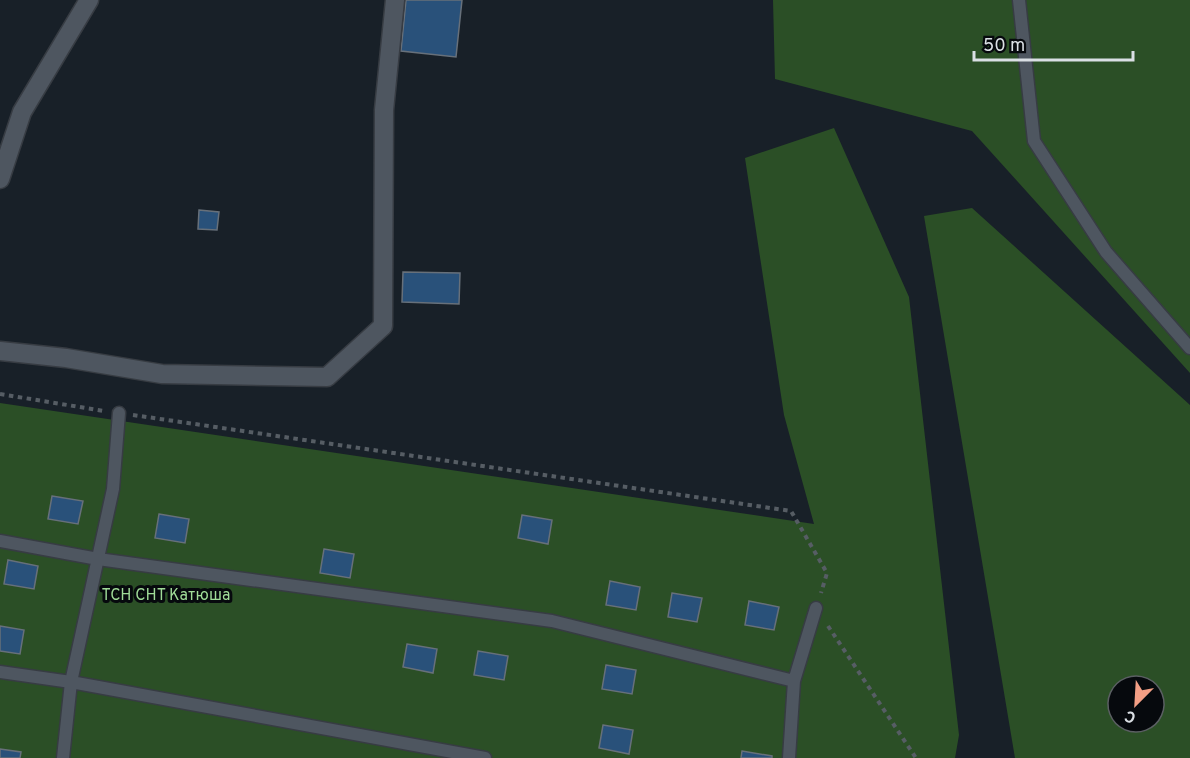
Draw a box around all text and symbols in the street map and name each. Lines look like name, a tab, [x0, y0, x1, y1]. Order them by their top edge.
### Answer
scale bar	[974, 24, 1133, 62]
text: 50 m	[983, 35, 1025, 58]
park label: ТСН СНТ Катюша	[102, 586, 230, 606]
north arrow	[1106, 674, 1166, 734]
text: С	[1122, 705, 1139, 727]

